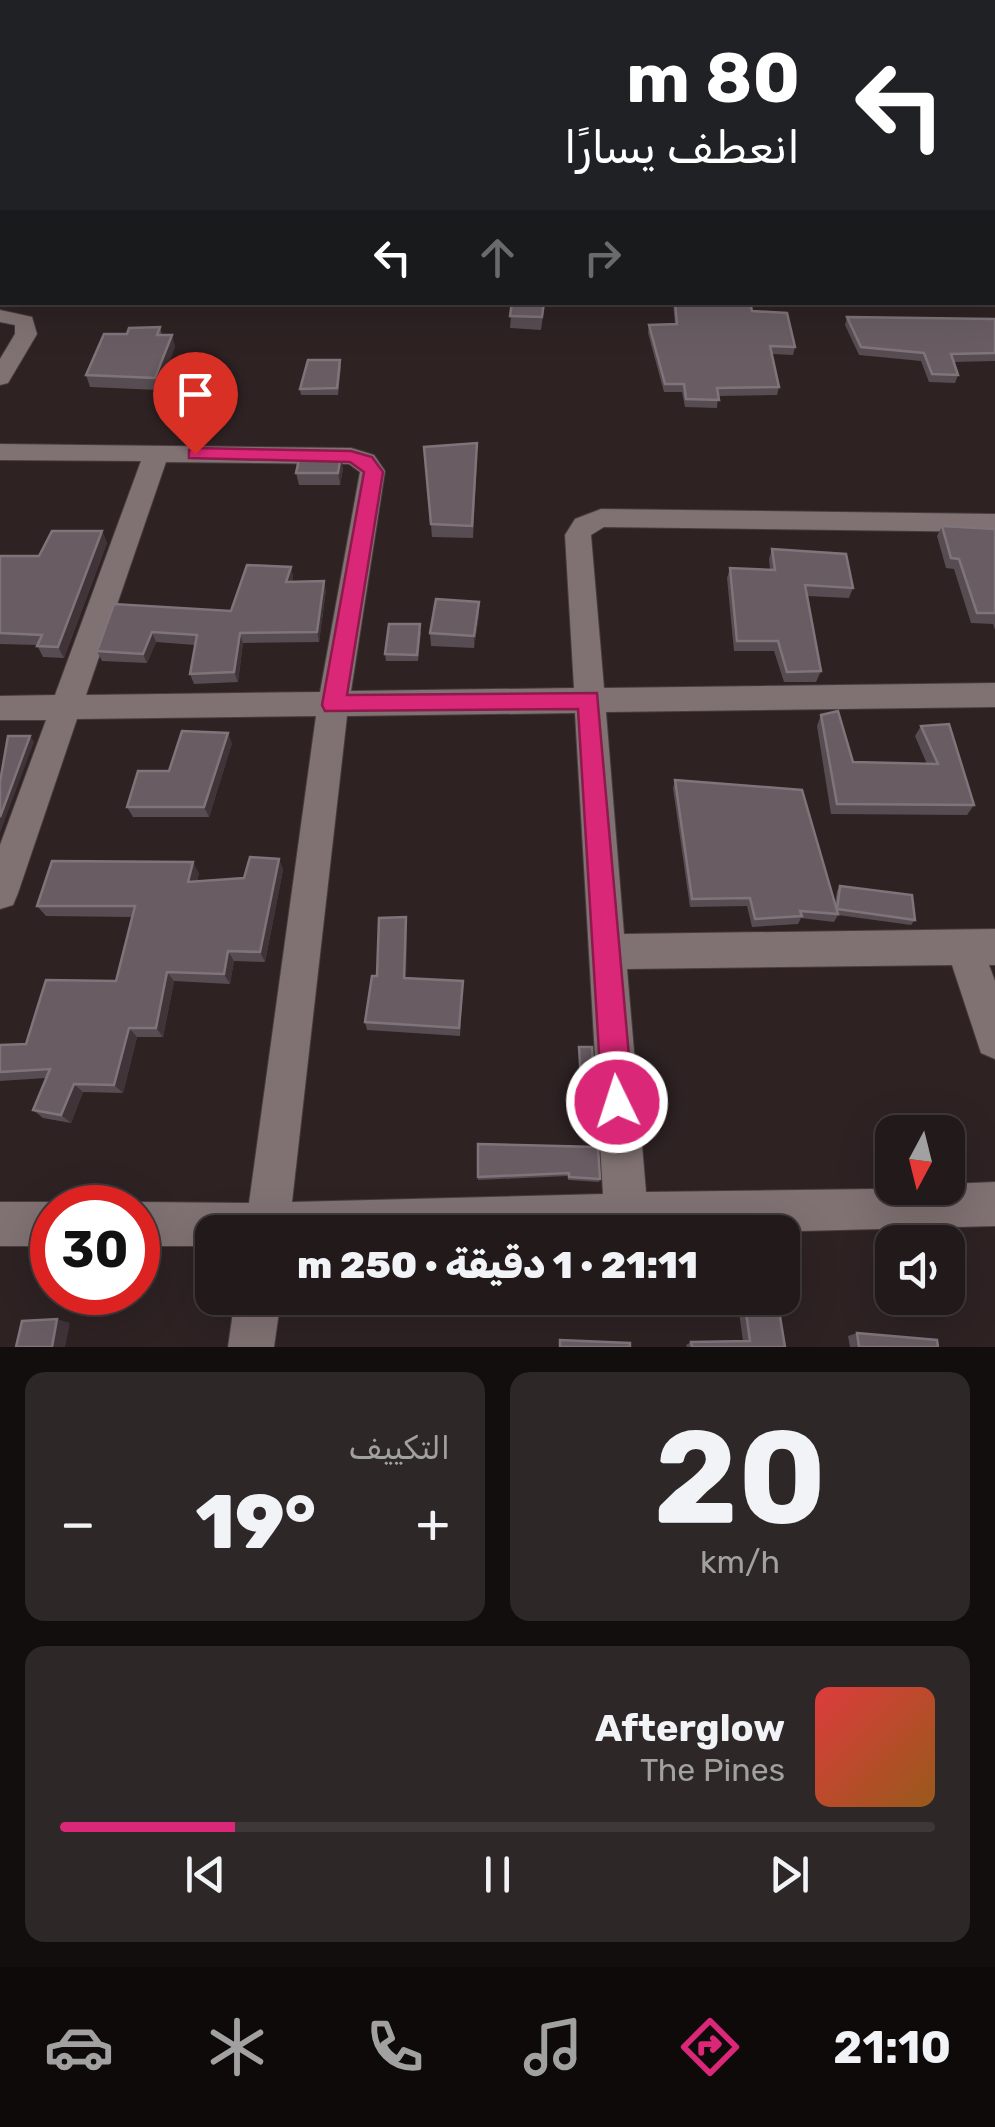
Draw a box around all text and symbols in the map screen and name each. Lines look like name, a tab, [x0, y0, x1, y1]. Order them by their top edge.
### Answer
text: 80 m	[626, 37, 800, 120]
icon: left	[835, 40, 965, 170]
text: انعطف يسارًا	[564, 121, 800, 174]
icon: left	[365, 230, 420, 285]
icon: ahead	[470, 230, 525, 285]
icon: right	[575, 230, 630, 285]
pin	[153, 352, 238, 455]
icon: arrive	[168, 367, 223, 422]
position arrow	[565, 1050, 669, 1154]
north arrow	[875, 1115, 965, 1205]
map controls	[875, 1115, 965, 1315]
speed limit sign: 30	[30, 1185, 160, 1315]
button: sound	[875, 1225, 965, 1315]
text: 21:11 · 1 دقيقة · 250 m	[297, 1242, 698, 1288]
text: 20	[654, 1400, 826, 1555]
text: التكييف	[348, 1429, 450, 1467]
text: 19°	[195, 1478, 316, 1567]
text: −	[60, 1491, 96, 1556]
text: +	[416, 1491, 450, 1556]
text: km/h	[700, 1543, 780, 1581]
text: Afterglow	[595, 1705, 785, 1751]
text: The Pines	[640, 1751, 785, 1789]
icon: previous	[178, 1847, 233, 1902]
icon: pause	[470, 1847, 525, 1902]
icon: next	[762, 1847, 817, 1902]
icon: car	[44, 2012, 114, 2082]
icon: climate	[202, 2012, 272, 2082]
icon: phone	[360, 2012, 430, 2082]
icon: music	[518, 2012, 588, 2082]
icon: directions	[675, 2012, 745, 2082]
text: 21:10	[833, 2021, 951, 2074]

